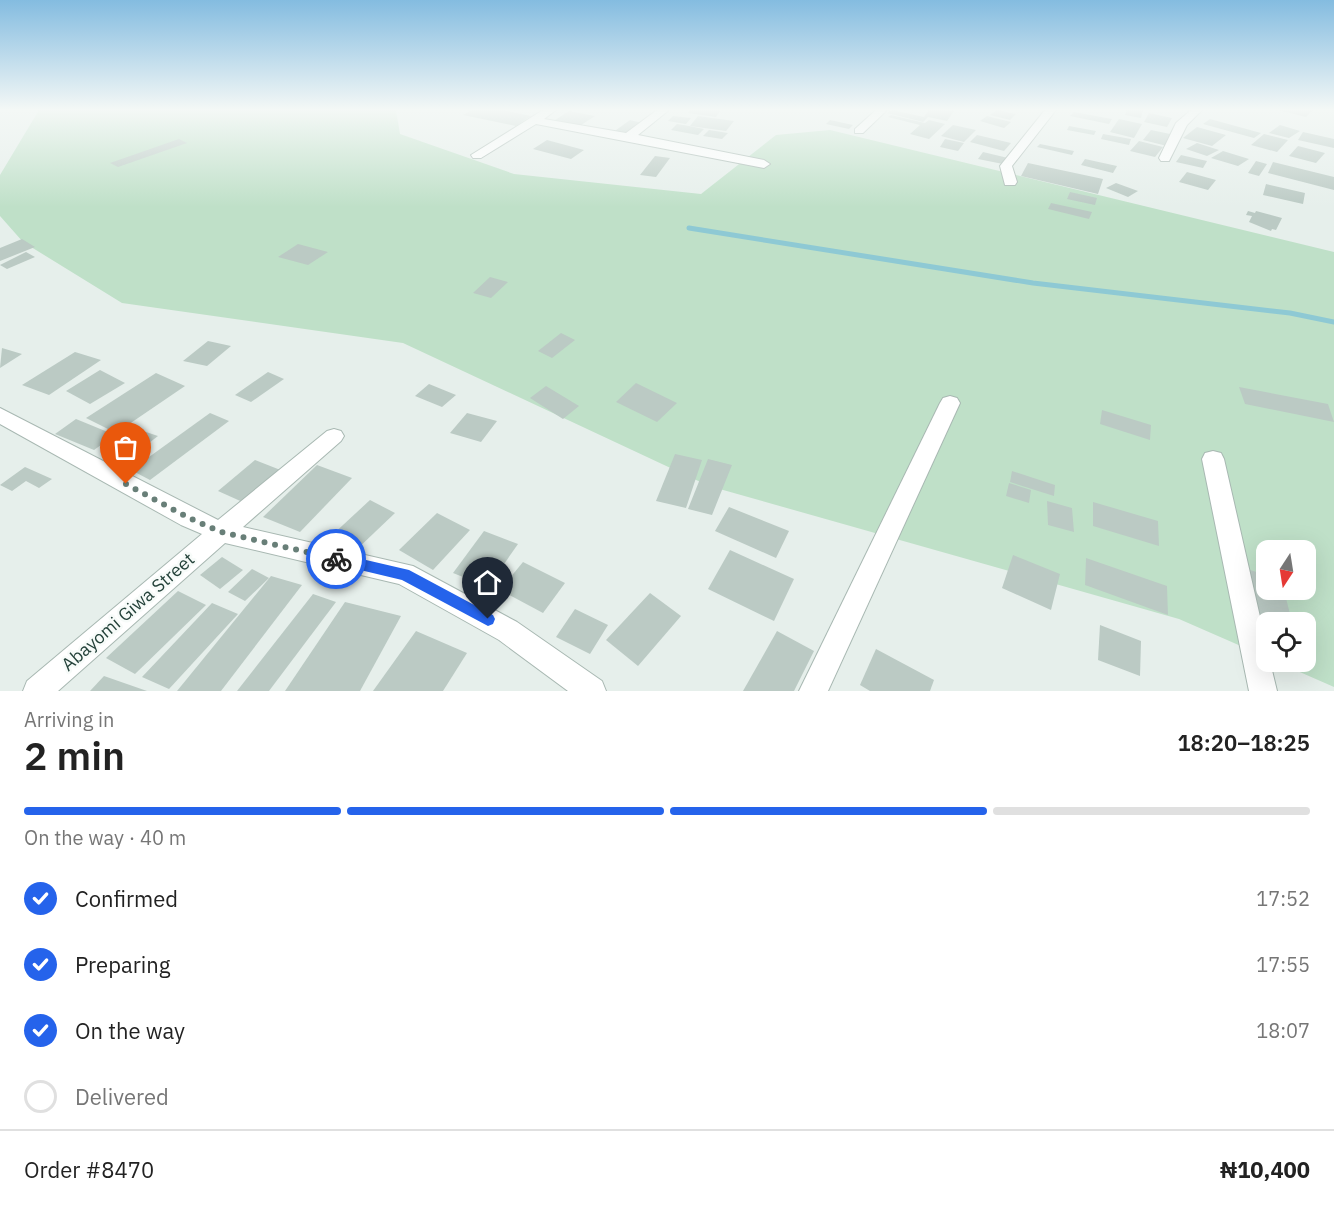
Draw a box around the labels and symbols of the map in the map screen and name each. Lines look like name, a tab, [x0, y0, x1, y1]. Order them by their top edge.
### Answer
pin	[100, 422, 151, 484]
courier	[306, 529, 366, 589]
north arrow	[1256, 540, 1316, 600]
street label: Abayomi Giwa Street	[56, 548, 199, 676]
pin	[462, 557, 513, 619]

